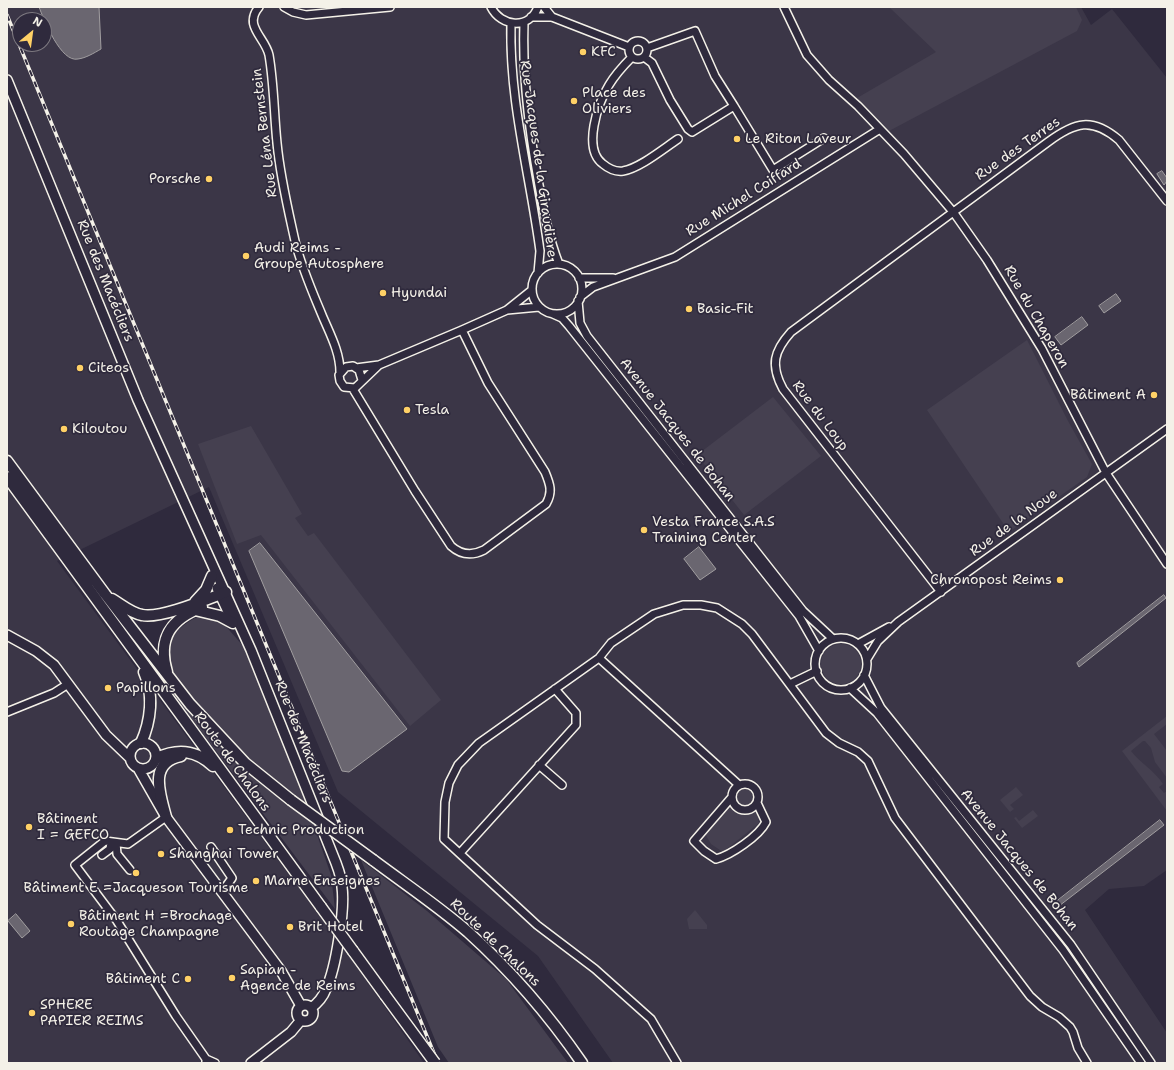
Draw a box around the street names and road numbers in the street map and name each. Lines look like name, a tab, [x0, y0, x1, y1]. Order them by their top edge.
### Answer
street label: Rue Jacques de la Giraudière	[516, 59, 560, 259]
street label: Rue Léna Bernstein	[249, 67, 281, 199]
street label: Rue des Terres	[972, 114, 1064, 184]
street label: Rue Michel Coiffard	[683, 156, 805, 240]
street label: Rue des Macécliers	[73, 218, 137, 344]
street label: Rue du Chaperon	[1000, 263, 1072, 371]
street label: Avenue Jacques de Bohan	[616, 355, 738, 505]
street label: Rue du Loup	[788, 378, 852, 454]
street label: Rue de la Noue	[967, 486, 1061, 560]
street label: Rue des Macécliers	[271, 679, 335, 805]
street label: Route de Chalons	[190, 709, 274, 815]
street label: Avenue Jacques de Bohan	[957, 786, 1081, 934]
street label: Route de Chalons	[446, 896, 544, 990]

